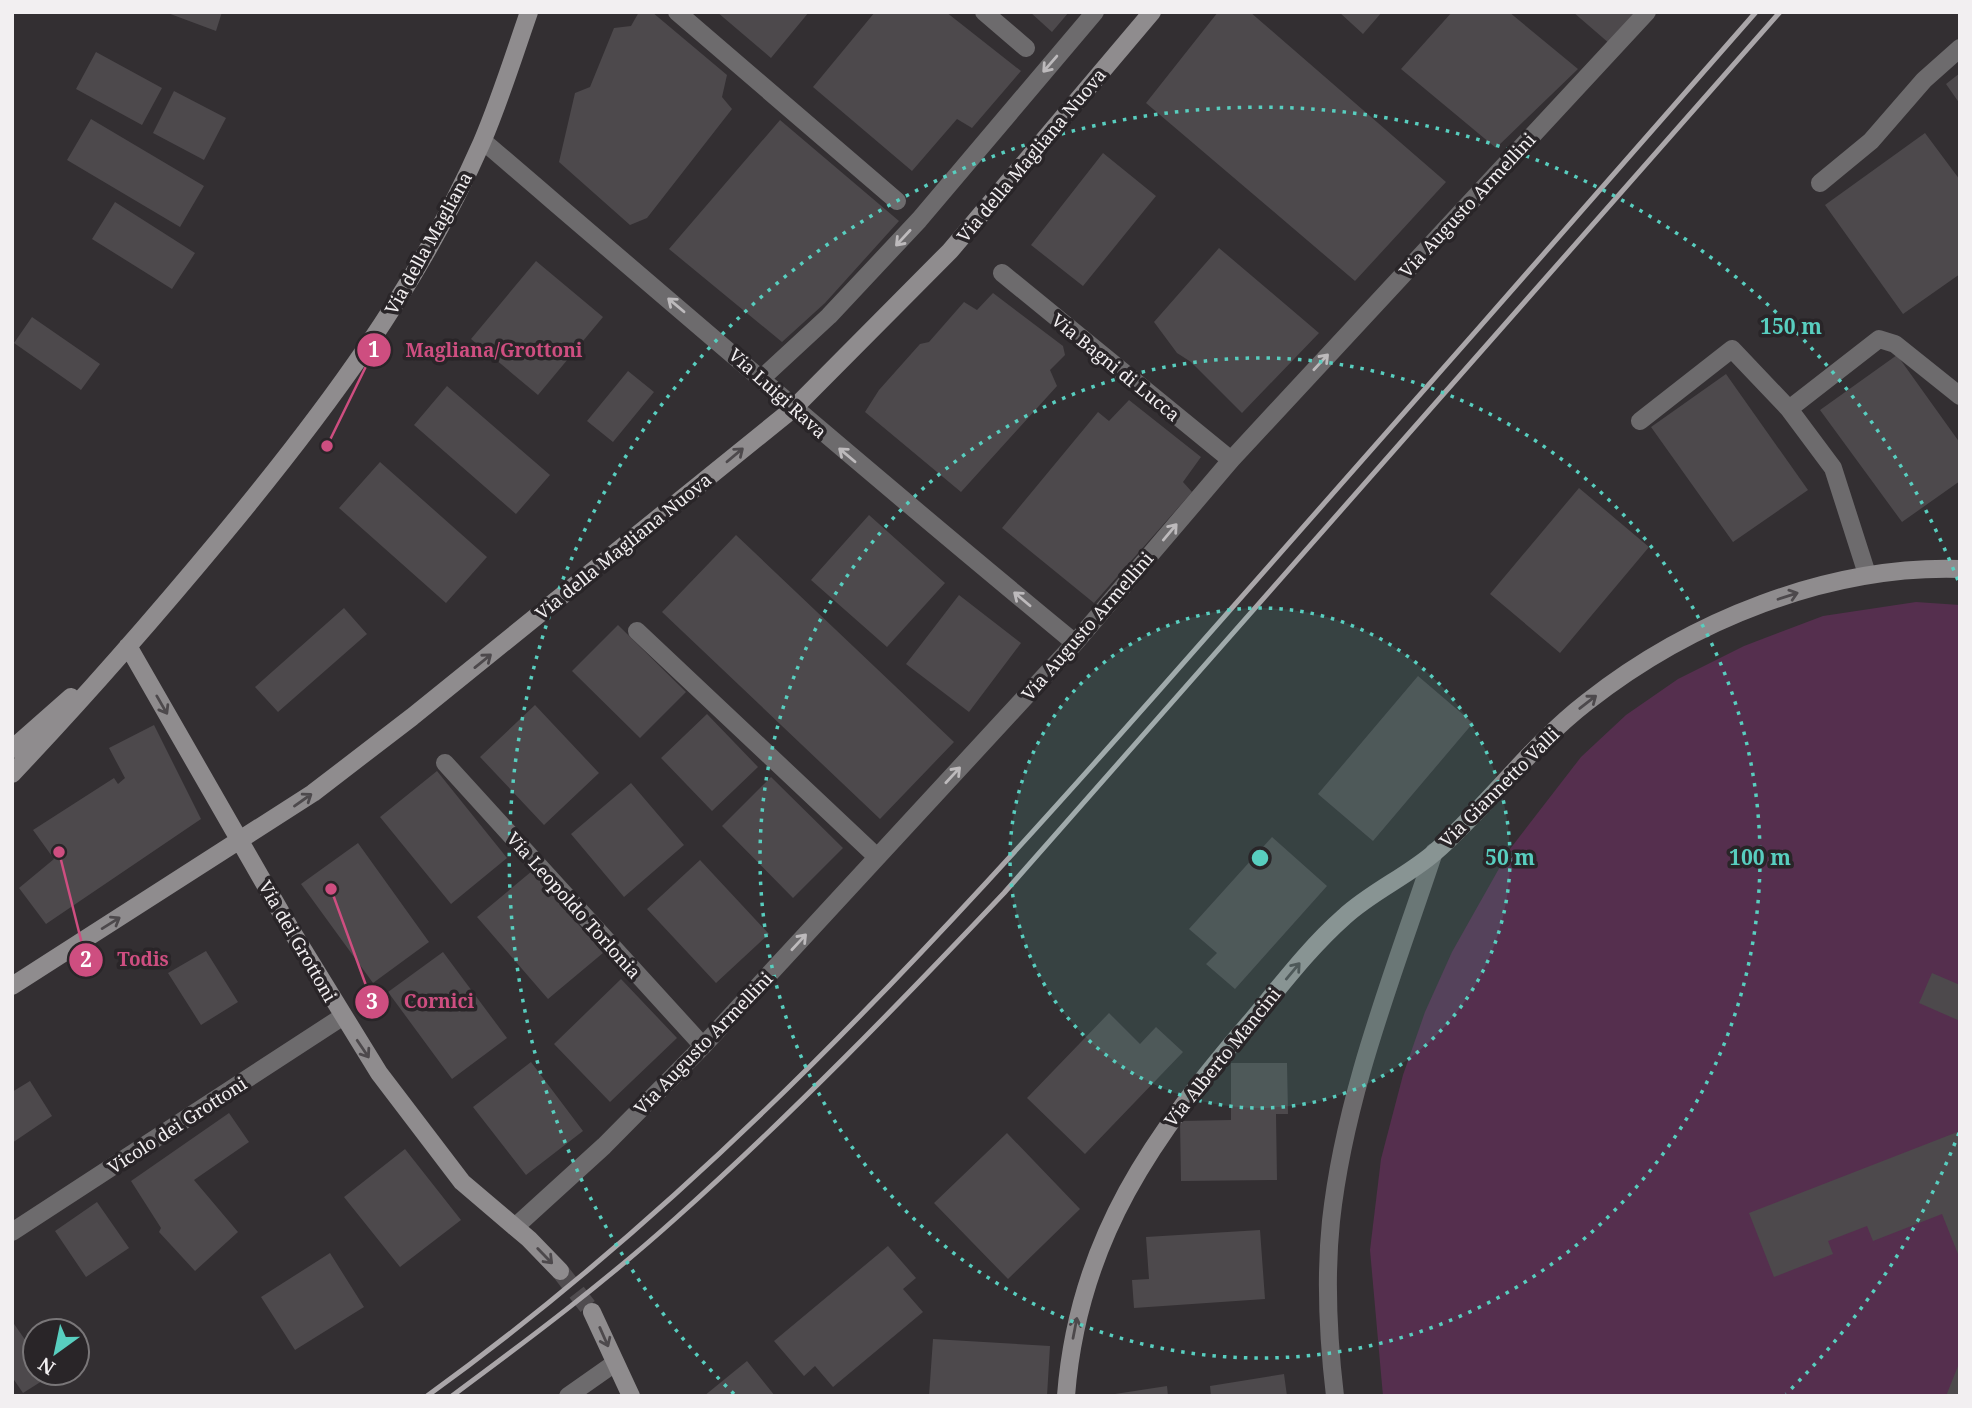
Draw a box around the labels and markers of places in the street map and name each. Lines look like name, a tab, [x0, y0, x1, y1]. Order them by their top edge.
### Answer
callout: Magliana/Grottoni	[357, 330, 597, 370]
centre of rings	[1248, 846, 1272, 870]
callout: Todis	[69, 940, 183, 980]
callout: Cornici	[354, 982, 488, 1022]

